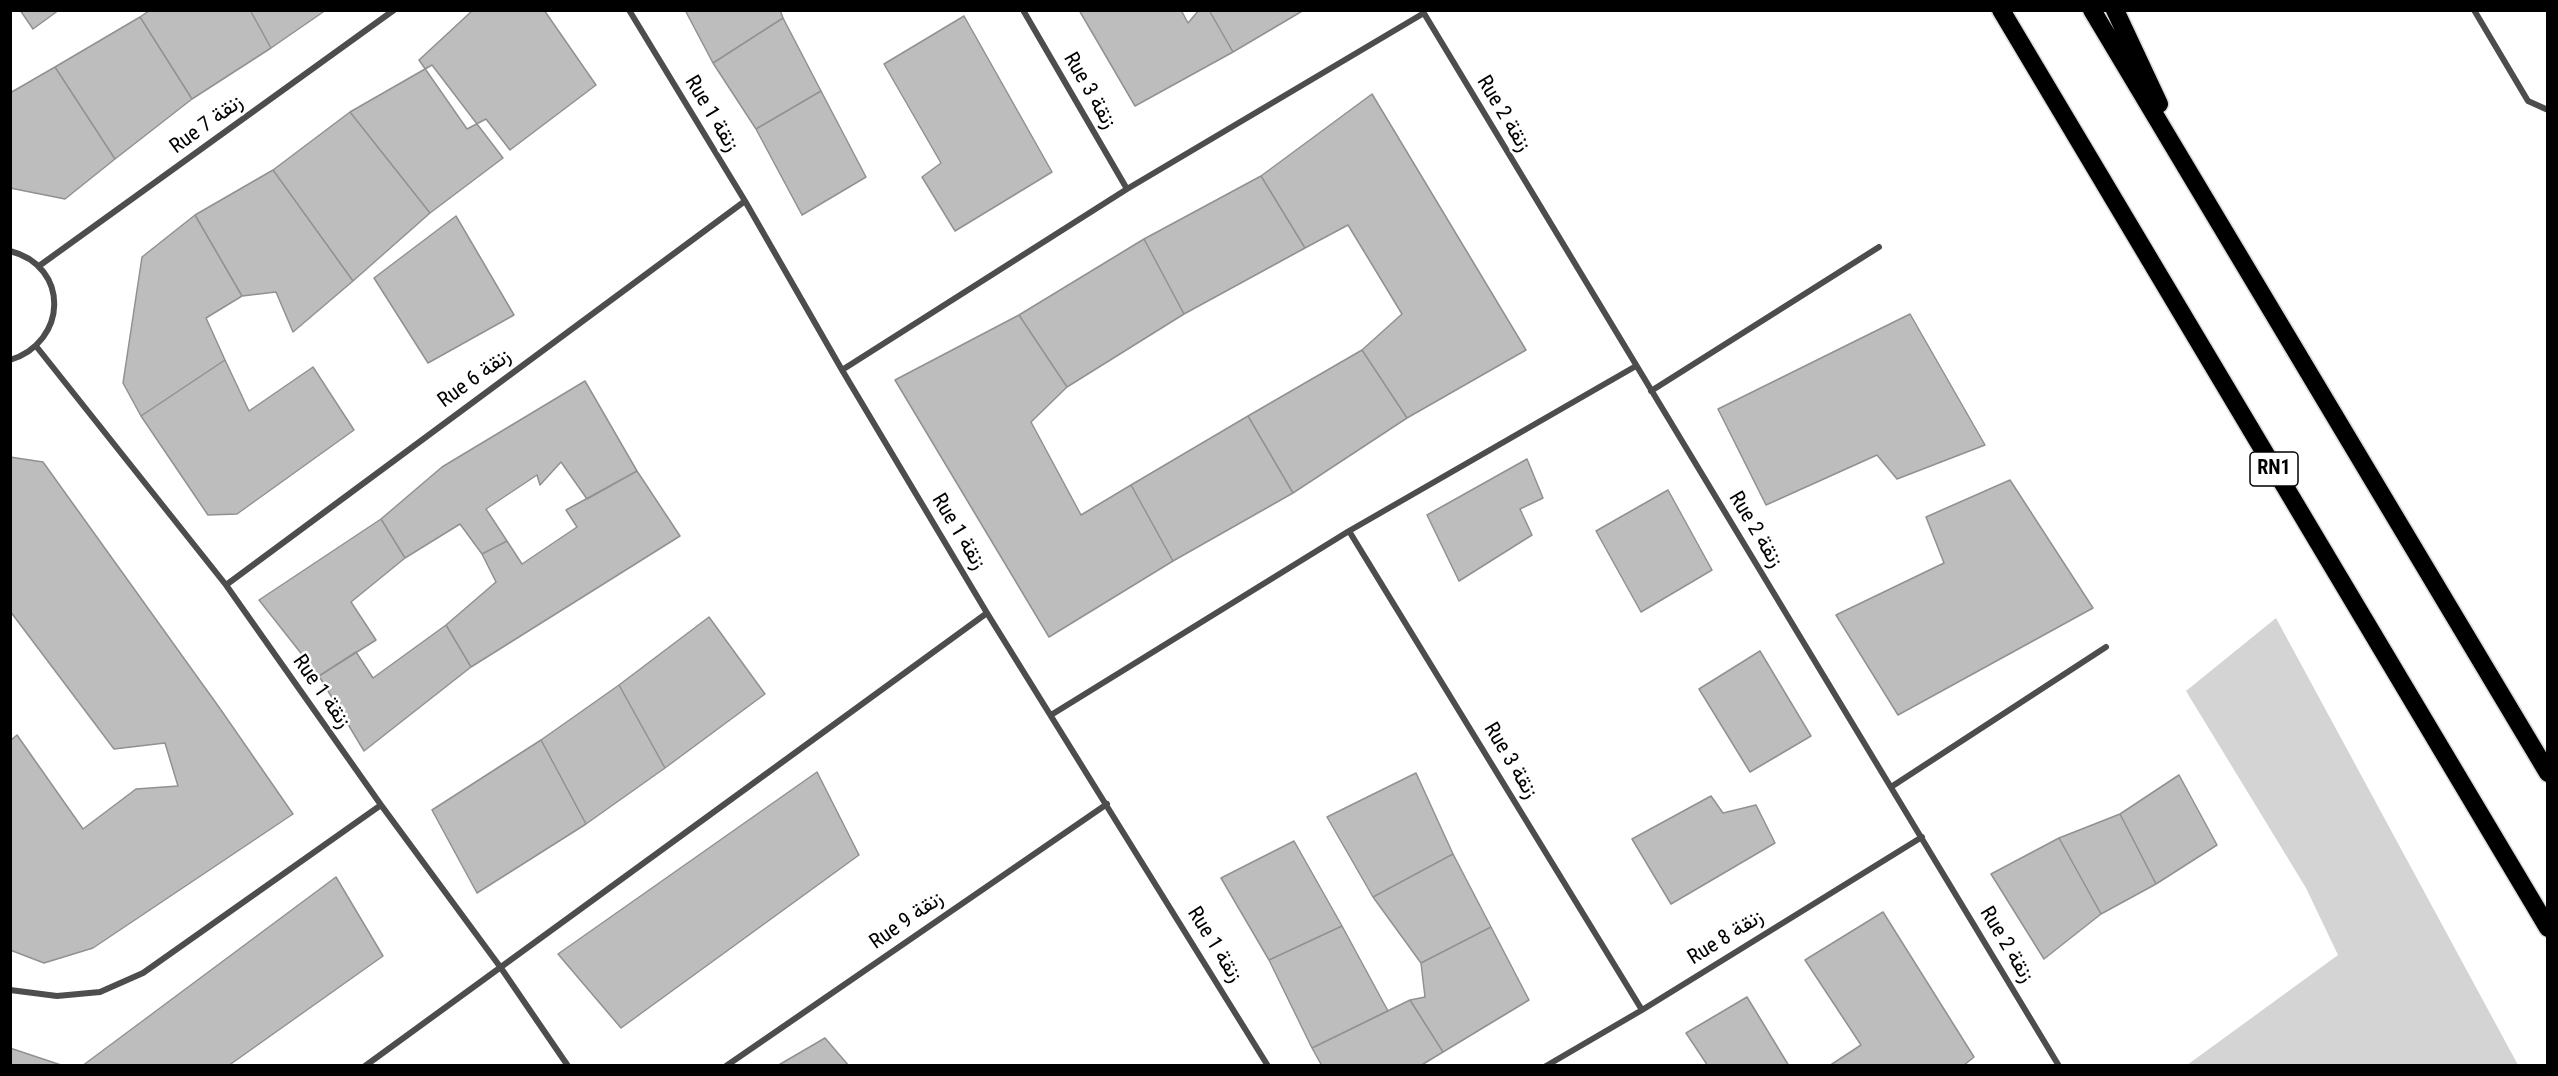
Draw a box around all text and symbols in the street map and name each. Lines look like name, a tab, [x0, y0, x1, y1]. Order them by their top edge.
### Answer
street label: Rue 3 زنقة	[1057, 48, 1121, 134]
street label: Rue 1 زنقة	[679, 71, 743, 157]
street label: Rue 2 زنقة	[1471, 71, 1535, 157]
street label: Rue 7 زنقة	[166, 90, 248, 160]
street label: Rue 6 زنقة	[434, 344, 516, 414]
road number: RN1	[2250, 452, 2298, 486]
street label: Rue 2 زنقة	[1723, 487, 1787, 573]
street label: Rue 1 زنقة	[926, 489, 990, 575]
street label: Rue 1 زنقة	[287, 650, 355, 734]
street label: Rue 3 زنقة	[1478, 718, 1542, 804]
street label: Rue 9 زنقة	[865, 887, 949, 955]
street label: Rue 2 زنقة	[1974, 902, 2038, 988]
street label: Rue 1 زنقة	[1181, 903, 1247, 987]
street label: Rue 8 زنقة	[1684, 905, 1768, 971]

